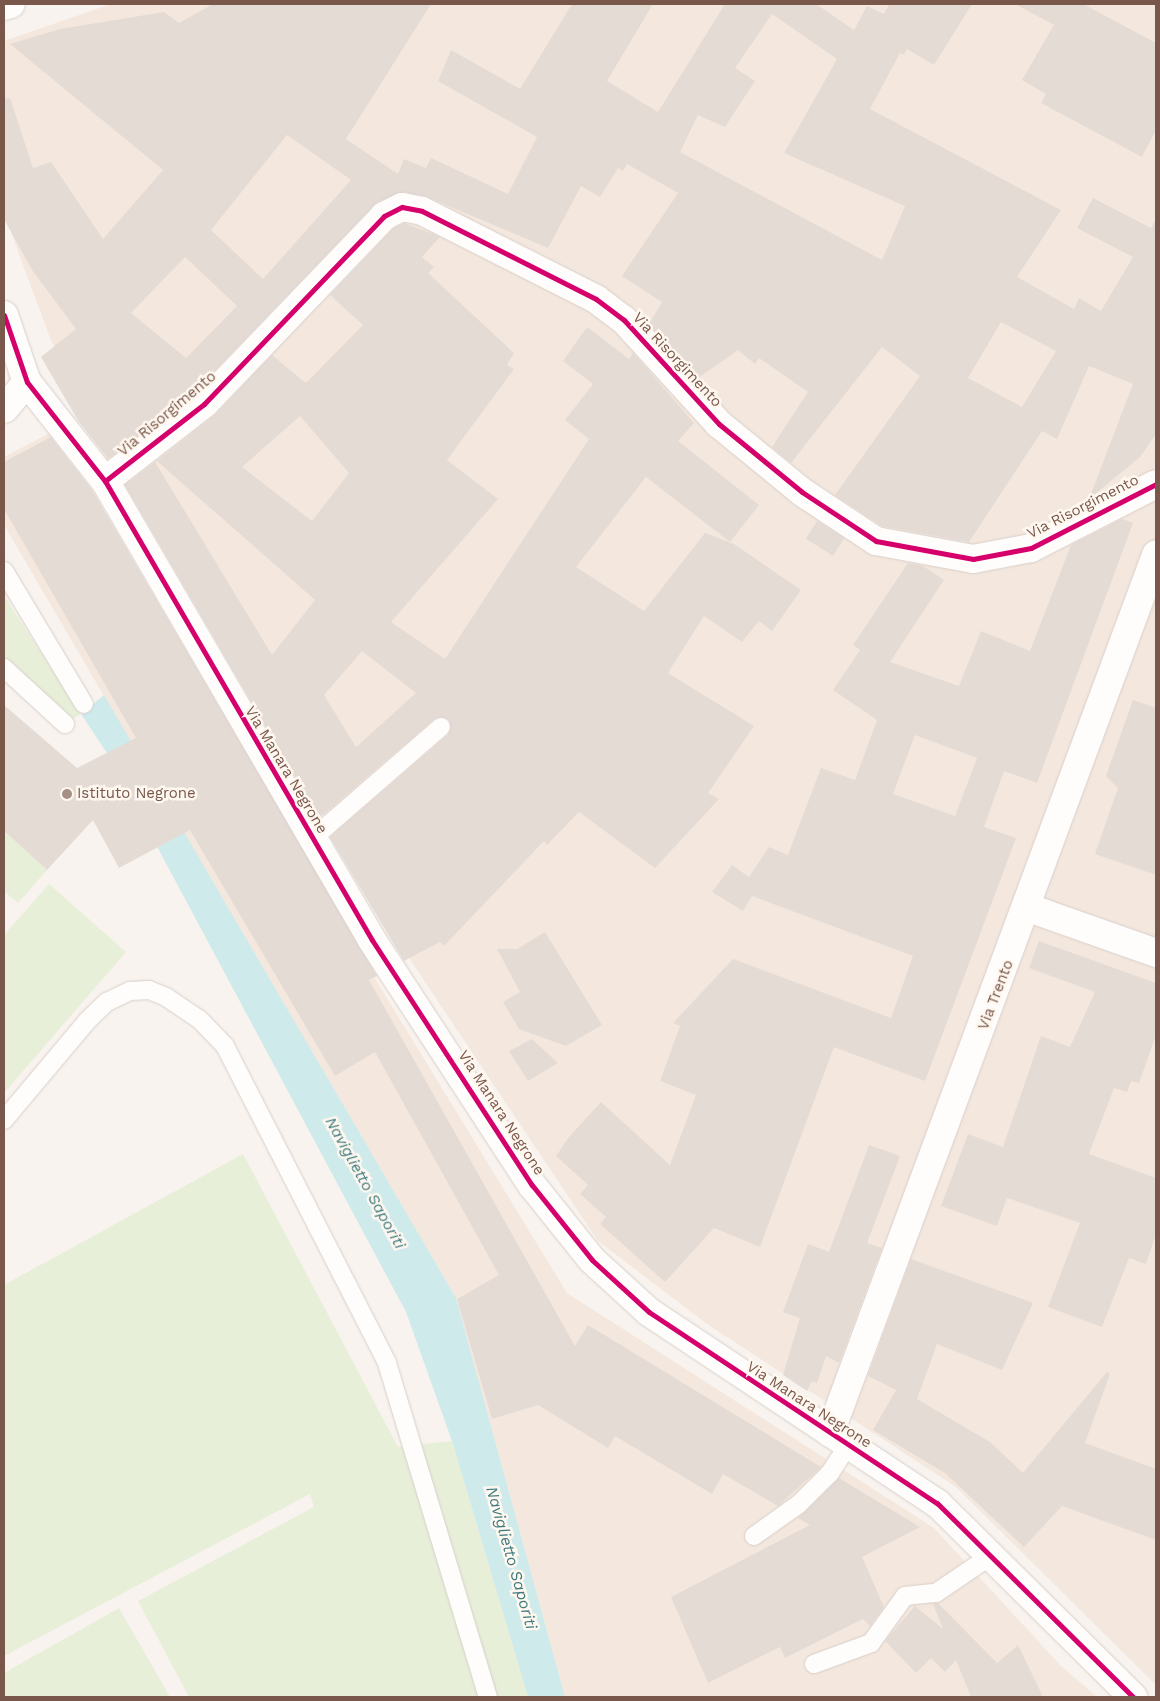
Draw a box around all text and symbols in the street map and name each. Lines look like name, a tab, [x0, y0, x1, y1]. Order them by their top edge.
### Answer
street label: Via Risorgimento	[628, 309, 726, 411]
street label: Via Risorgimento	[114, 367, 220, 461]
street label: Via Risorgimento	[1024, 471, 1142, 543]
street label: Via Manara Negrone	[241, 703, 331, 837]
place label: Istituto Negrone	[77, 785, 196, 803]
marker: Istituto Negrone	[61, 788, 73, 800]
street label: Via Trento	[974, 957, 1018, 1033]
street label: Via Manara Negrone	[454, 1047, 548, 1179]
water label: Naviglietto Saporiti	[321, 1114, 409, 1252]
street label: Via Manara Negrone	[743, 1358, 875, 1452]
water label: Naviglietto Saporiti	[481, 1484, 541, 1632]

